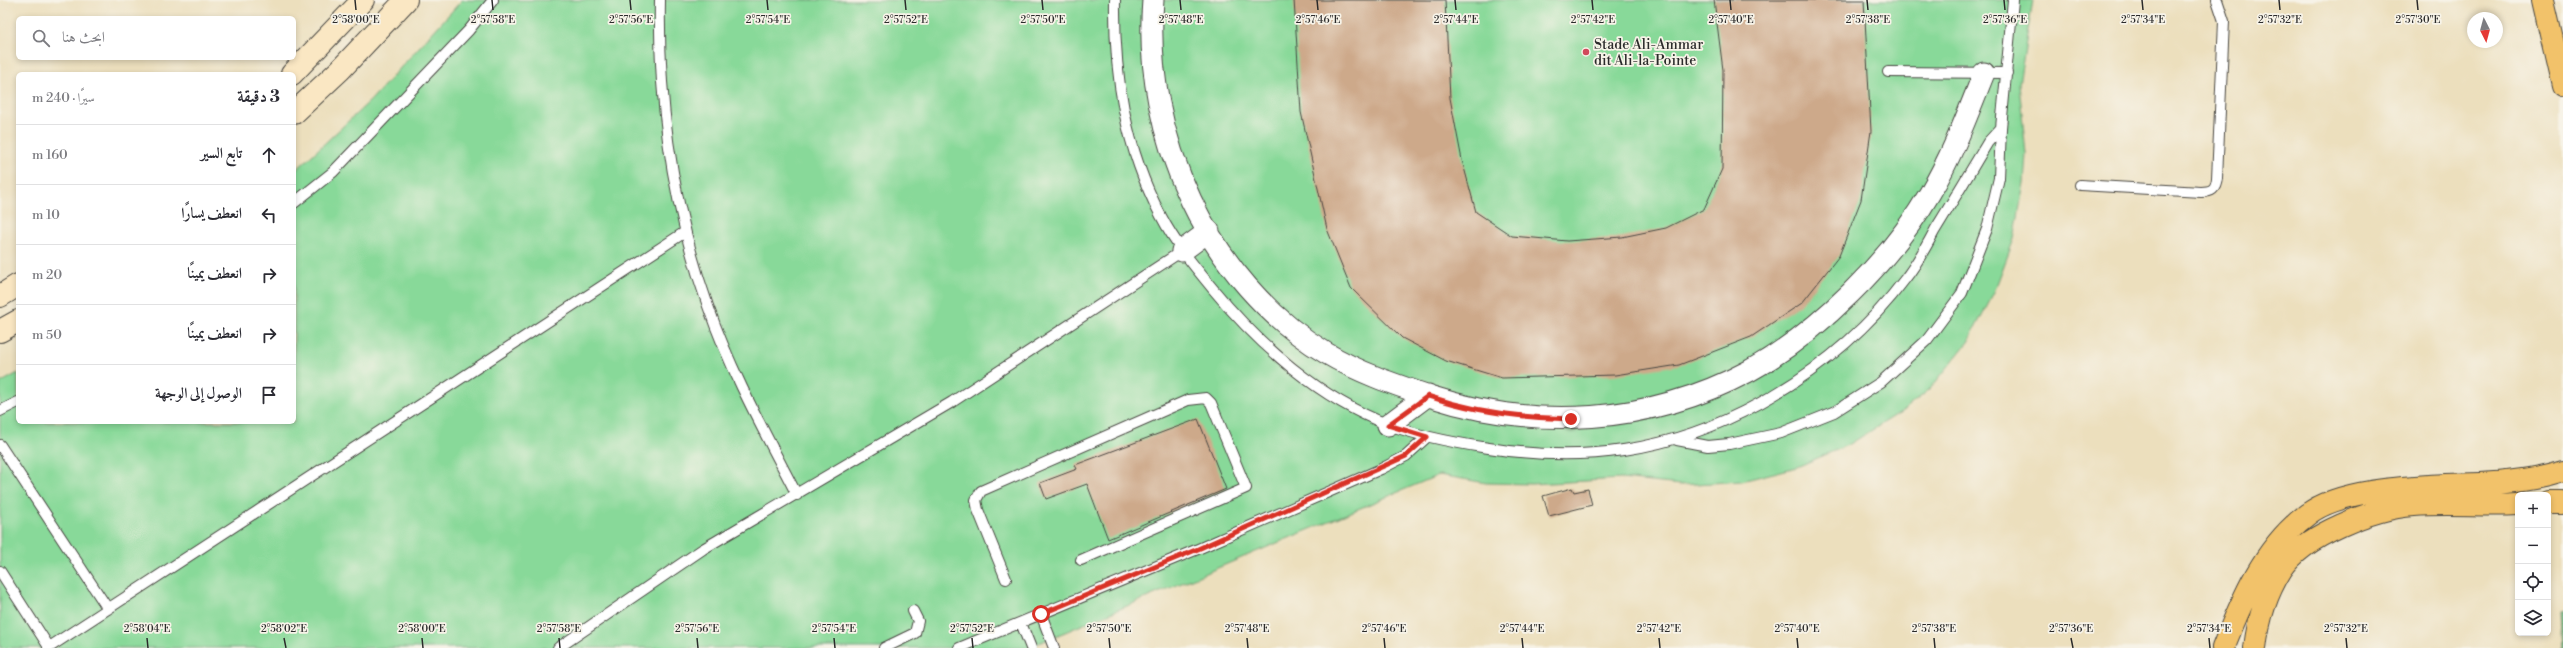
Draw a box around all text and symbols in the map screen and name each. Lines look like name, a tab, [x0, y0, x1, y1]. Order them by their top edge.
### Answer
north arrow	[2467, 12, 2503, 48]
text: 2°58'00"E	[332, 14, 380, 26]
text: 2°57'58"E	[471, 14, 515, 26]
text: 2°57'56"E	[609, 14, 653, 26]
text: 2°57'54"E	[746, 14, 790, 26]
text: 2°57'52"E	[884, 14, 928, 26]
text: 2°57'50"E	[1021, 14, 1065, 26]
text: 2°57'48"E	[1159, 14, 1203, 26]
text: 2°57'46"E	[1296, 14, 1340, 26]
text: 2°57'44"E	[1434, 14, 1478, 26]
text: 2°57'42"E	[1571, 14, 1615, 26]
text: 2°57'40"E	[1708, 14, 1754, 26]
text: 2°57'38"E	[1846, 14, 1890, 26]
text: 2°57'36"E	[1983, 14, 2027, 26]
text: 2°57'34"E	[2121, 14, 2165, 26]
text: 2°57'32"E	[2258, 14, 2302, 26]
text: 2°57'30"E	[2396, 14, 2440, 26]
search box	[16, 16, 296, 60]
icon: search	[30, 27, 52, 49]
text: ابحث هنا	[62, 28, 105, 47]
place label: Stade Ali-Ammar dit Ali-la-Pointe	[1594, 36, 1703, 70]
marker: Stade Ali-Ammar dit Ali-la-Pointe	[1581, 47, 1591, 57]
text: 3 دقيقة	[237, 86, 280, 108]
text: سيرًا · 240 m	[32, 90, 95, 106]
text: تابع السير	[200, 144, 242, 163]
icon: ahead	[258, 144, 280, 166]
text: 160 m	[32, 147, 68, 163]
text: انعطف يسارًا	[181, 204, 242, 223]
icon: left	[258, 204, 280, 226]
text: 10 m	[32, 207, 60, 223]
text: انعطف يمينًا	[187, 264, 242, 283]
icon: right	[258, 264, 280, 286]
text: 20 m	[32, 267, 62, 283]
text: انعطف يمينًا	[187, 324, 242, 343]
icon: right	[258, 324, 280, 346]
text: 50 m	[32, 327, 62, 343]
text: الوصول إلى الوجهة	[155, 384, 242, 403]
icon: arrive	[258, 384, 280, 406]
route end	[1562, 410, 1580, 428]
map controls	[2515, 492, 2551, 636]
button: +	[2515, 492, 2551, 528]
button: −	[2515, 528, 2551, 564]
button: locate	[2515, 564, 2551, 600]
button: layers	[2515, 600, 2551, 636]
route start	[1032, 605, 1050, 623]
text: 2°58'04"E	[124, 623, 170, 635]
text: 2°58'02"E	[261, 623, 307, 635]
text: 2°58'00"E	[398, 623, 446, 635]
text: 2°57'58"E	[537, 623, 581, 635]
text: 2°57'56"E	[675, 623, 719, 635]
text: 2°57'54"E	[812, 623, 856, 635]
text: 2°57'52"E	[950, 623, 994, 635]
text: 2°57'50"E	[1087, 623, 1131, 635]
text: 2°57'48"E	[1225, 623, 1269, 635]
text: 2°57'46"E	[1362, 623, 1406, 635]
text: 2°57'44"E	[1500, 623, 1544, 635]
text: 2°57'42"E	[1637, 623, 1681, 635]
text: 2°57'40"E	[1774, 623, 1820, 635]
text: 2°57'38"E	[1912, 623, 1956, 635]
text: 2°57'36"E	[2049, 623, 2093, 635]
text: 2°57'34"E	[2187, 623, 2231, 635]
text: 2°57'32"E	[2324, 623, 2368, 635]

